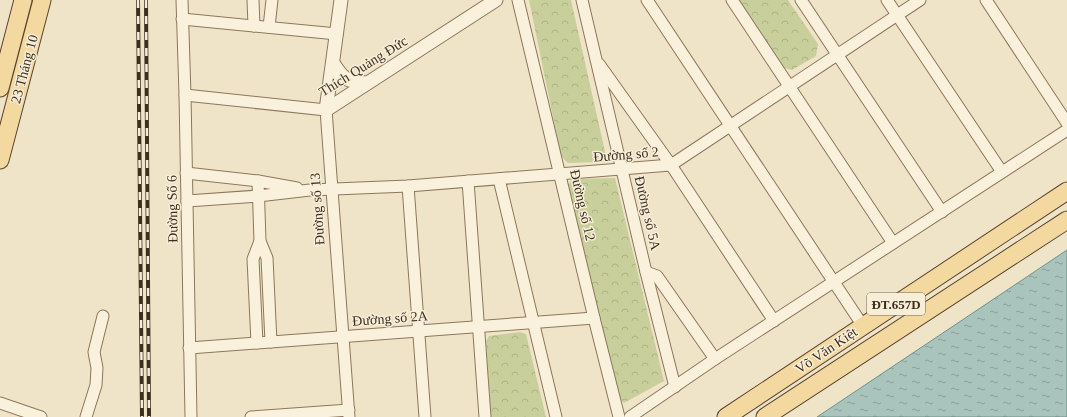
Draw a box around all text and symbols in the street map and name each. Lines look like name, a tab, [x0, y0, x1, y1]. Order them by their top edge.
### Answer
street label: 23 Tháng 10	[8, 33, 41, 105]
street label: Thích Quảng Đức	[317, 33, 410, 100]
street label: Đường số 2	[593, 144, 659, 165]
street label: Đường số 12	[567, 168, 598, 242]
street label: Đường số 13	[307, 172, 328, 246]
street label: Đường Số 6	[164, 175, 181, 243]
street label: Đường số 5A	[632, 175, 664, 253]
road number: ĐT.657D	[867, 293, 925, 315]
street label: Đường số 2A	[352, 308, 429, 329]
street label: Võ Văn Kiệt	[793, 324, 860, 377]

